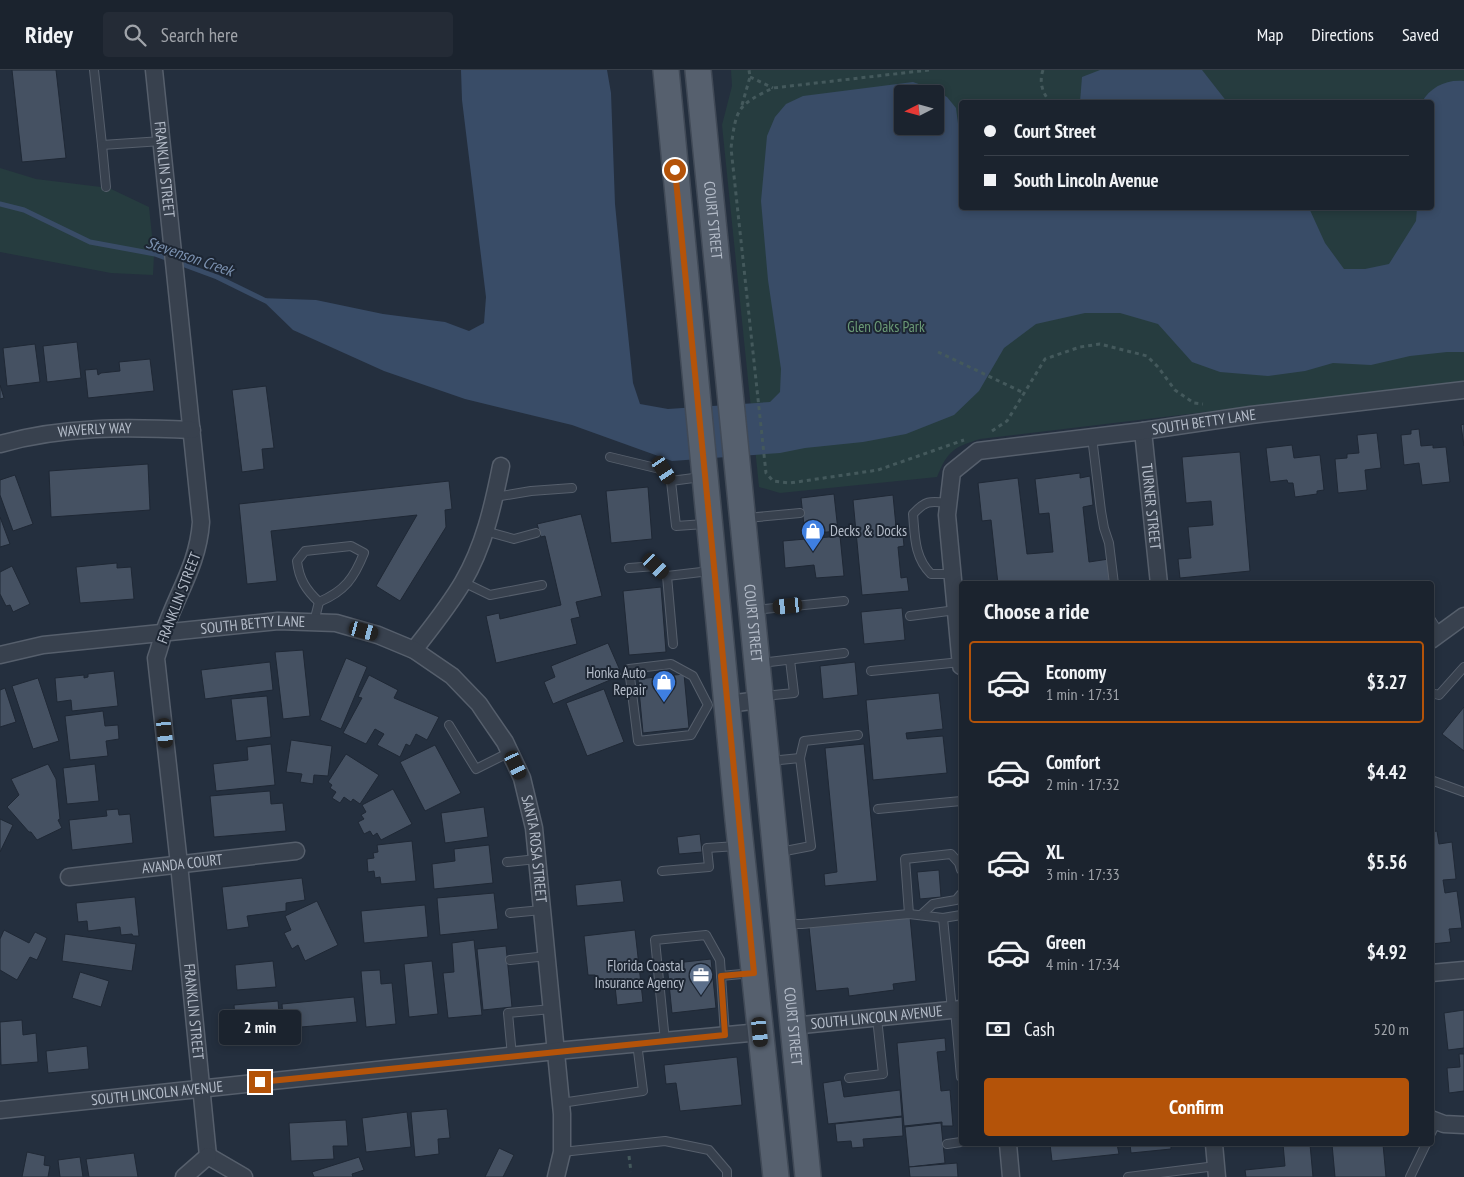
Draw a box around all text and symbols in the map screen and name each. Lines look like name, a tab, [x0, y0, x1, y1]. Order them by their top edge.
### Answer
search box	[103, 12, 453, 57]
text: Ridey	[25, 19, 73, 50]
icon: search	[121, 21, 149, 49]
text: Search here	[161, 23, 238, 47]
text: Map	[1257, 23, 1283, 46]
text: Directions	[1311, 23, 1374, 46]
text: Saved	[1402, 23, 1439, 46]
north arrow	[894, 85, 944, 135]
map controls	[894, 85, 944, 135]
text: Court Street	[1014, 119, 1096, 143]
street label: FRANKLIN STREET	[150, 120, 179, 219]
route start	[664, 159, 686, 181]
text: South Lincoln Avenue	[1014, 168, 1159, 192]
street label: COURT STREET	[700, 180, 727, 260]
water label: Stevenson Creek	[144, 232, 238, 281]
park label: Glen Oaks Park	[847, 317, 925, 336]
street label: SOUTH BETTY LANE	[1150, 405, 1257, 439]
street label: WAVERLY WAY	[57, 418, 132, 441]
car	[649, 453, 678, 487]
street label: TURNER STREET	[1137, 462, 1165, 551]
shop icon: Decks & Docks	[800, 518, 826, 552]
place label: Decks & Docks	[830, 521, 907, 540]
street label: FRANKLIN STREET	[152, 549, 205, 646]
car	[639, 550, 672, 582]
street label: COURT STREET	[740, 583, 767, 663]
car	[772, 597, 803, 615]
text: Choose a ride	[984, 597, 1089, 625]
street label: SOUTH BETTY LANE	[199, 611, 305, 638]
car	[347, 620, 380, 642]
icon: car	[986, 660, 1031, 705]
text: Economy	[1046, 660, 1106, 684]
place label: Honka Auto Repair	[586, 663, 647, 699]
shop icon: Honka Auto Repair	[651, 669, 677, 703]
text: $3.27	[1367, 670, 1407, 694]
text: 1 min · 17:31	[1046, 684, 1120, 704]
car	[155, 717, 174, 749]
car	[502, 748, 529, 782]
icon: car	[986, 750, 1031, 795]
text: Comfort	[1046, 750, 1100, 774]
text: $4.42	[1367, 760, 1407, 784]
text: 2 min · 17:32	[1046, 774, 1120, 794]
street label: SANTA ROSA STREET	[517, 793, 551, 904]
icon: car	[986, 840, 1031, 885]
text: XL	[1046, 840, 1064, 864]
street label: AVANDA COURT	[141, 849, 224, 878]
text: $5.56	[1367, 850, 1407, 874]
text: 3 min · 17:33	[1046, 864, 1120, 884]
icon: car	[986, 930, 1031, 975]
text: Green	[1046, 930, 1086, 954]
text: $4.92	[1367, 940, 1407, 964]
text: 4 min · 17:34	[1046, 954, 1120, 974]
place label: Florida Coastal Insurance Agency	[595, 956, 684, 992]
office icon: Florida Coastal Insurance Agency	[688, 962, 714, 996]
street label: FRANKLIN STREET	[180, 963, 208, 1061]
street label: COURT STREET	[780, 986, 807, 1067]
street label: SOUTH LINCOLN AVENUE	[810, 1001, 943, 1033]
callout: 2 min	[219, 1010, 301, 1044]
icon: cash	[984, 1015, 1012, 1043]
car	[750, 1016, 769, 1048]
text: 2 min	[244, 1017, 276, 1037]
text: Cash	[1024, 1017, 1055, 1041]
text: 520 m	[1374, 1019, 1409, 1039]
route end	[249, 1071, 271, 1093]
street label: SOUTH LINCOLN AVENUE	[90, 1076, 224, 1109]
button: Confirm	[984, 1078, 1409, 1136]

